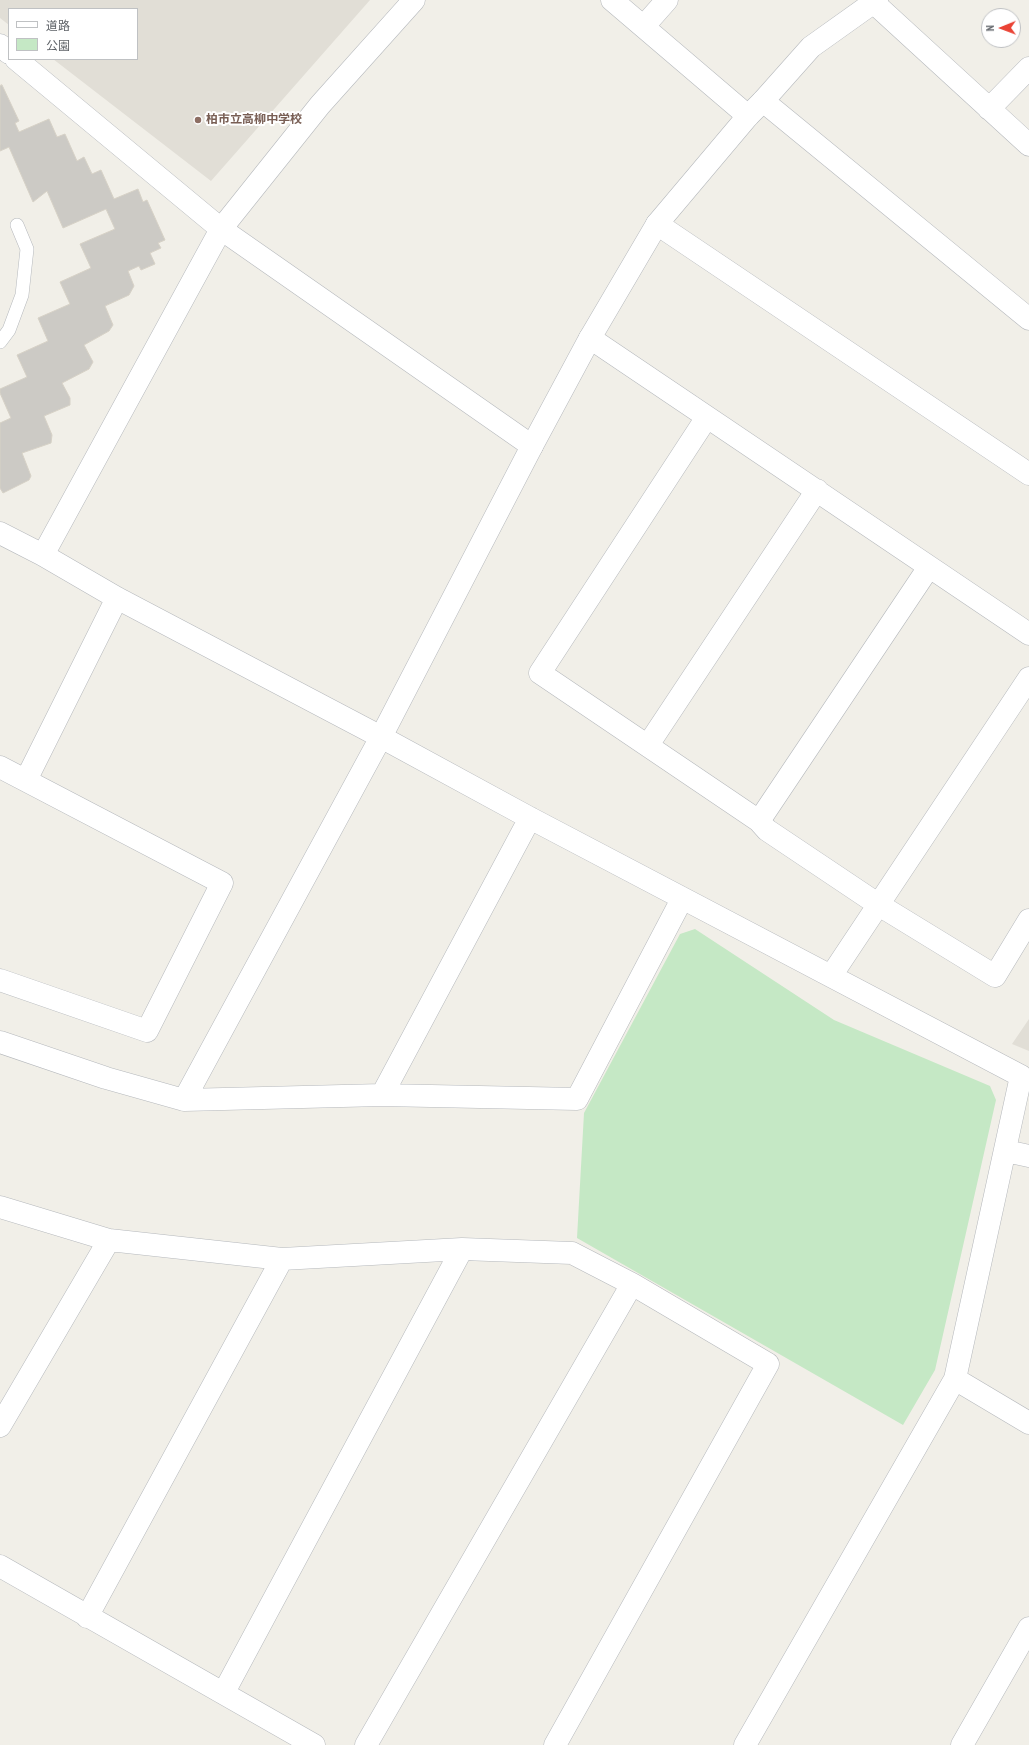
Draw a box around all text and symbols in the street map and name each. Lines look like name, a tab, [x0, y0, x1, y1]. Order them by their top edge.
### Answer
legend	[8, 8, 138, 60]
north arrow	[981, 8, 1021, 48]
text: 道路	[46, 18, 70, 33]
text: N	[983, 25, 997, 31]
text: 公園	[46, 38, 70, 53]
place label: 柏市立高柳中学校	[206, 113, 302, 127]
marker: 柏市立高柳中学校	[193, 115, 203, 125]

